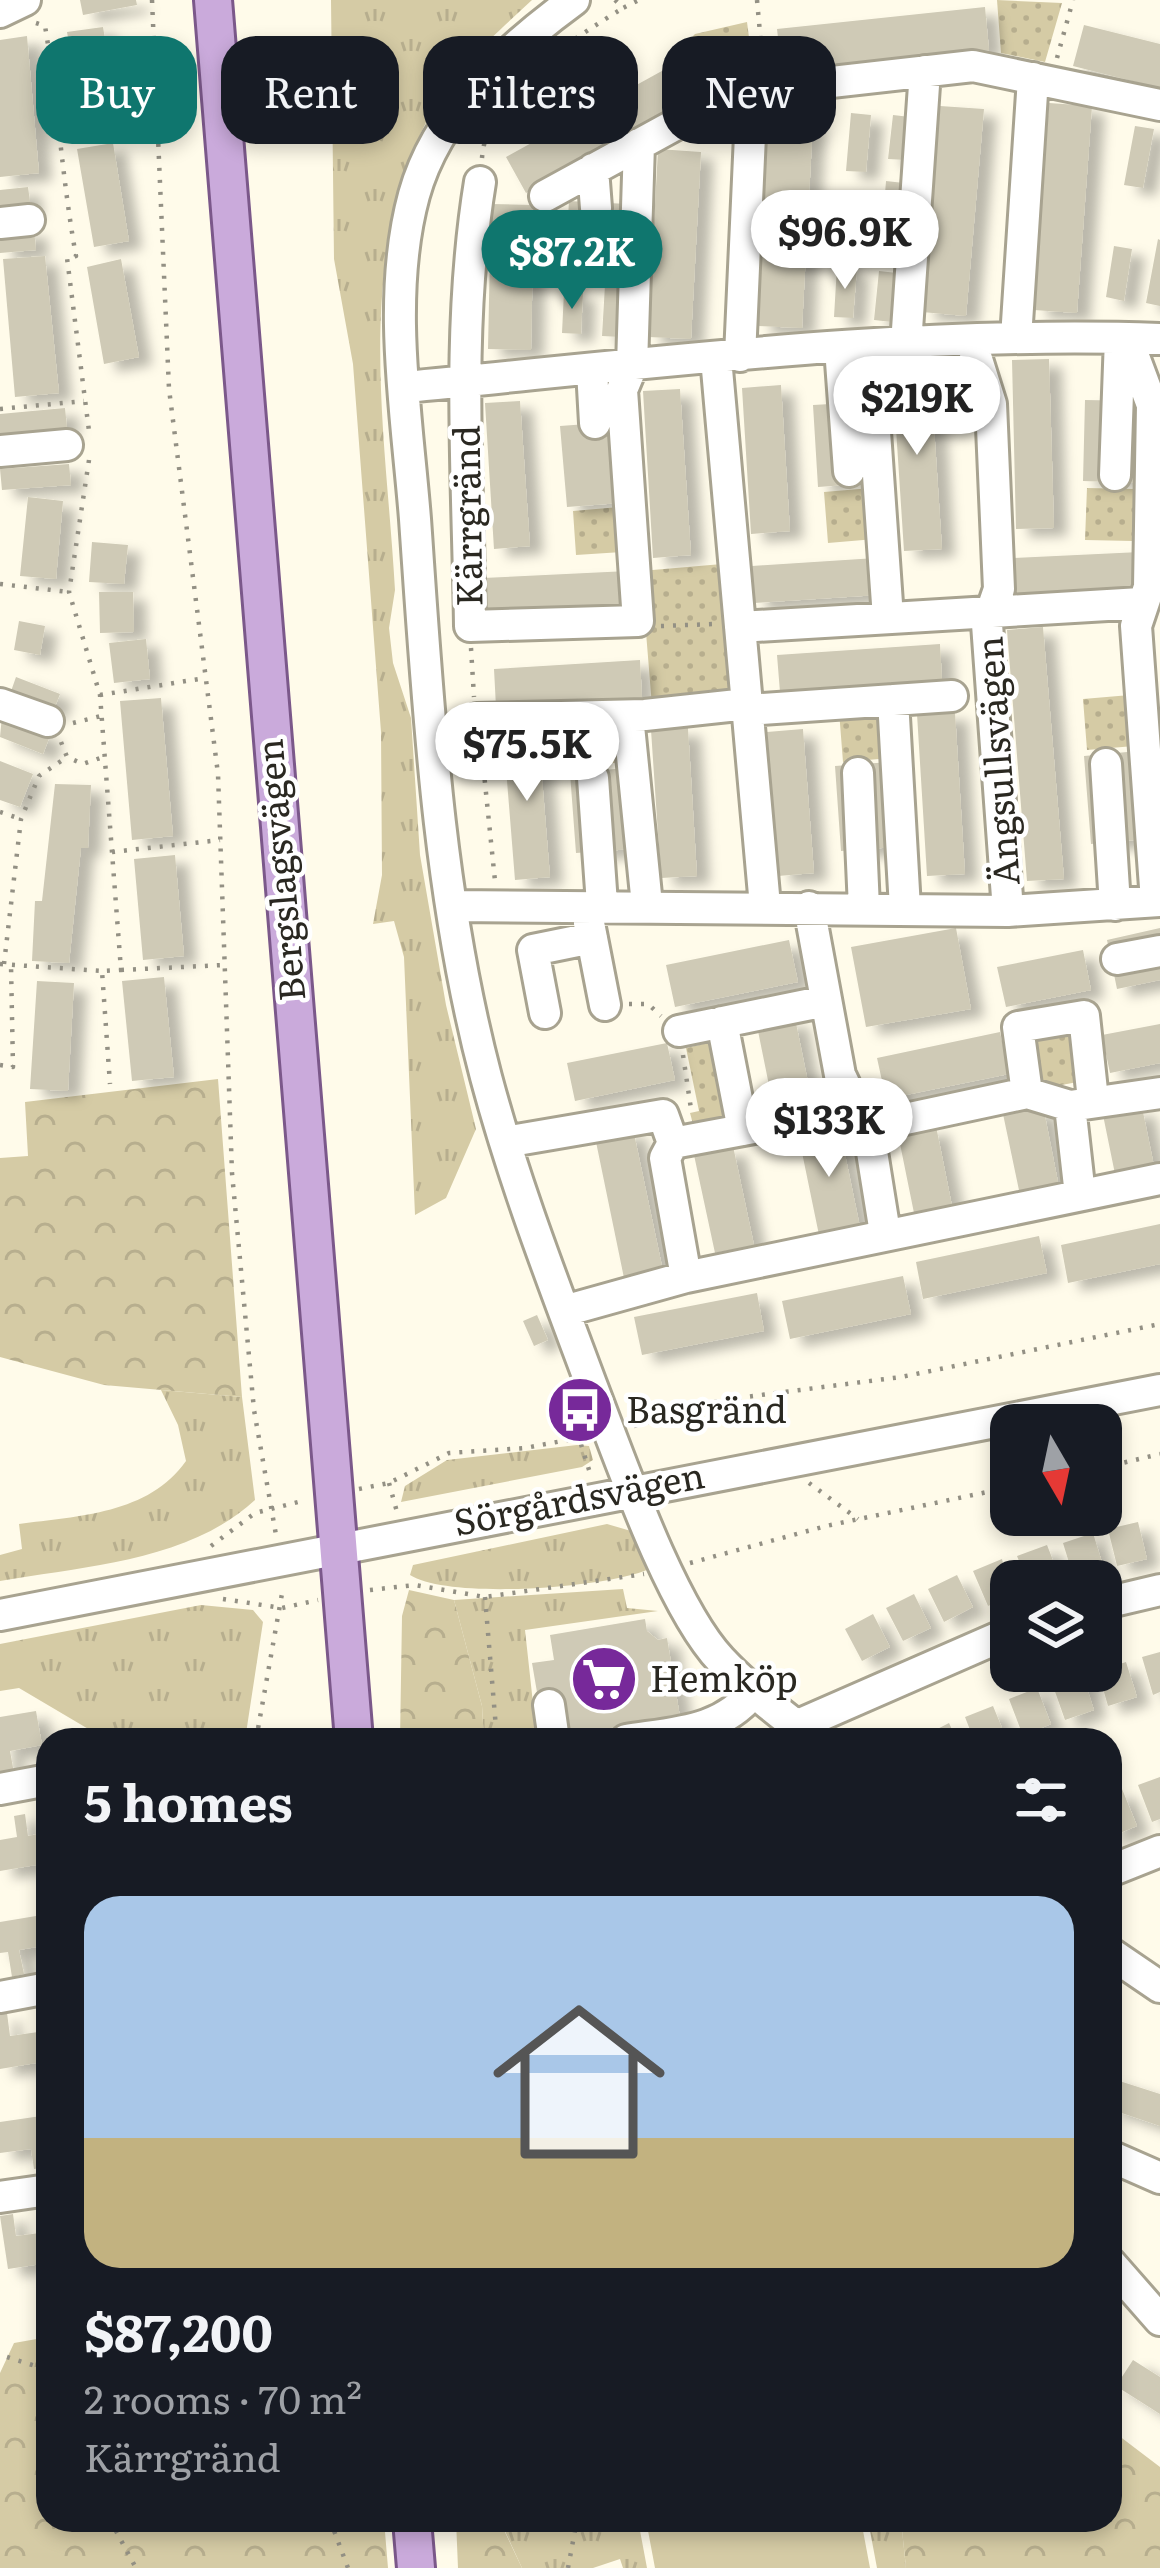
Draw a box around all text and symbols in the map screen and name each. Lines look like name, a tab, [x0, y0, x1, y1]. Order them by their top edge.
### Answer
chip: Buy	[36, 36, 197, 144]
chip: Rent	[221, 36, 399, 144]
chip: Filters	[423, 36, 638, 144]
chip: New	[662, 36, 836, 144]
pin: $96.9K	[747, 190, 943, 292]
text: $96.9K	[778, 200, 912, 258]
pin: $87.2K	[474, 210, 670, 312]
text: $87.2K	[508, 220, 636, 278]
pin: $219K	[833, 356, 1001, 458]
text: $219K	[860, 366, 974, 424]
street label: Kärrgränd	[437, 425, 494, 607]
street label: Ängsullsvägen	[960, 635, 1031, 888]
pin: $75.5K	[429, 702, 625, 804]
text: $75.5K	[462, 712, 592, 770]
street label: Bergslagsvägen	[241, 737, 316, 1004]
pin: $133K	[745, 1078, 913, 1180]
text: $133K	[773, 1088, 885, 1146]
bus stop icon: Basgränd	[545, 1375, 615, 1445]
place label: Basgränd	[626, 1381, 787, 1434]
north arrow	[990, 1404, 1122, 1536]
map controls	[990, 1404, 1122, 1692]
street label: Sörgårdsvägen	[449, 1446, 708, 1547]
button: layers	[990, 1560, 1122, 1692]
supermarket icon: Hemköp	[569, 1644, 639, 1714]
place label: Hemköp	[650, 1650, 798, 1703]
text: 5 homes	[84, 1762, 293, 1838]
icon: filters	[1008, 1767, 1074, 1833]
icon: home	[471, 1974, 687, 2190]
text: $87,200	[84, 2292, 273, 2368]
text: 2 rooms · 70 m²	[84, 2368, 362, 2426]
text: Kärrgränd	[84, 2426, 281, 2484]

